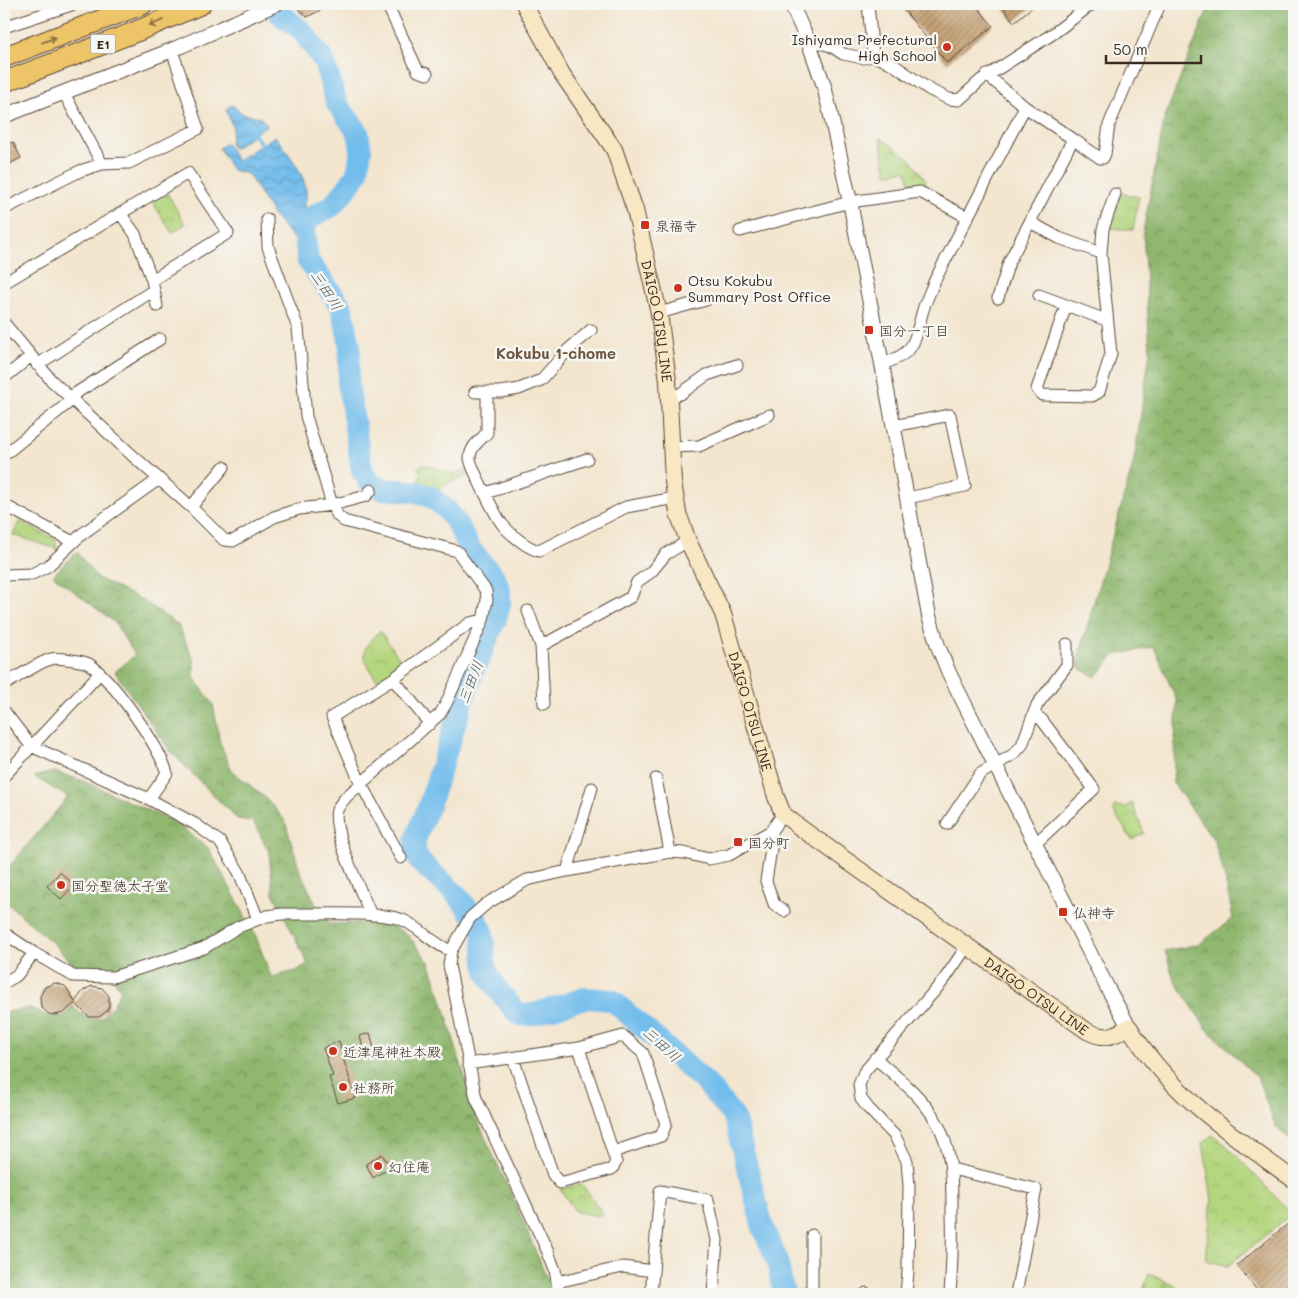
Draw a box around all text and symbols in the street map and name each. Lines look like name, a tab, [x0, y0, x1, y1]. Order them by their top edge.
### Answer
one-way arrow	[149, 19, 165, 28]
place label: Ishiyama Prefectural High School	[792, 30, 937, 65]
scale bar	[1106, 32, 1200, 64]
road number: E1	[90, 34, 116, 54]
one-way arrow	[41, 35, 56, 44]
text: 50 m	[1113, 39, 1148, 59]
marker: Ishiyama Prefectural High School	[941, 41, 953, 53]
place label: 泉福寺	[655, 216, 697, 235]
marker: 泉福寺	[639, 219, 651, 231]
street label: DAIGO OTSU LINE	[637, 258, 678, 383]
water label: 三田川	[306, 266, 348, 314]
place label: Otsu Kokubu Summary Post Office	[688, 271, 831, 306]
marker: Otsu Kokubu Summary Post Office	[672, 282, 684, 294]
place label: 国分一丁目	[879, 321, 949, 340]
marker: 国分一丁目	[863, 324, 875, 336]
district label: Kokubu 1-chome	[496, 343, 616, 363]
street label: DAIGO OTSU LINE	[725, 649, 777, 773]
water label: 三田川	[452, 657, 488, 707]
place label: 国分町	[748, 833, 790, 852]
marker: 国分町	[732, 836, 744, 848]
place label: 国分聖徳太子堂	[71, 876, 169, 895]
marker: 国分聖徳太子堂	[55, 879, 67, 891]
place label: 仏神寺	[1073, 903, 1115, 922]
marker: 仏神寺	[1057, 906, 1069, 918]
street label: DAIGO OTSU LINE	[981, 952, 1093, 1039]
water label: 三田川	[639, 1022, 685, 1066]
place label: 近津尾神社本殿	[343, 1042, 441, 1061]
marker: 近津尾神社本殿	[327, 1045, 339, 1057]
place label: 社務所	[353, 1078, 395, 1097]
marker: 社務所	[337, 1081, 349, 1093]
place label: 幻住庵	[388, 1157, 430, 1176]
marker: 幻住庵	[372, 1160, 384, 1172]

